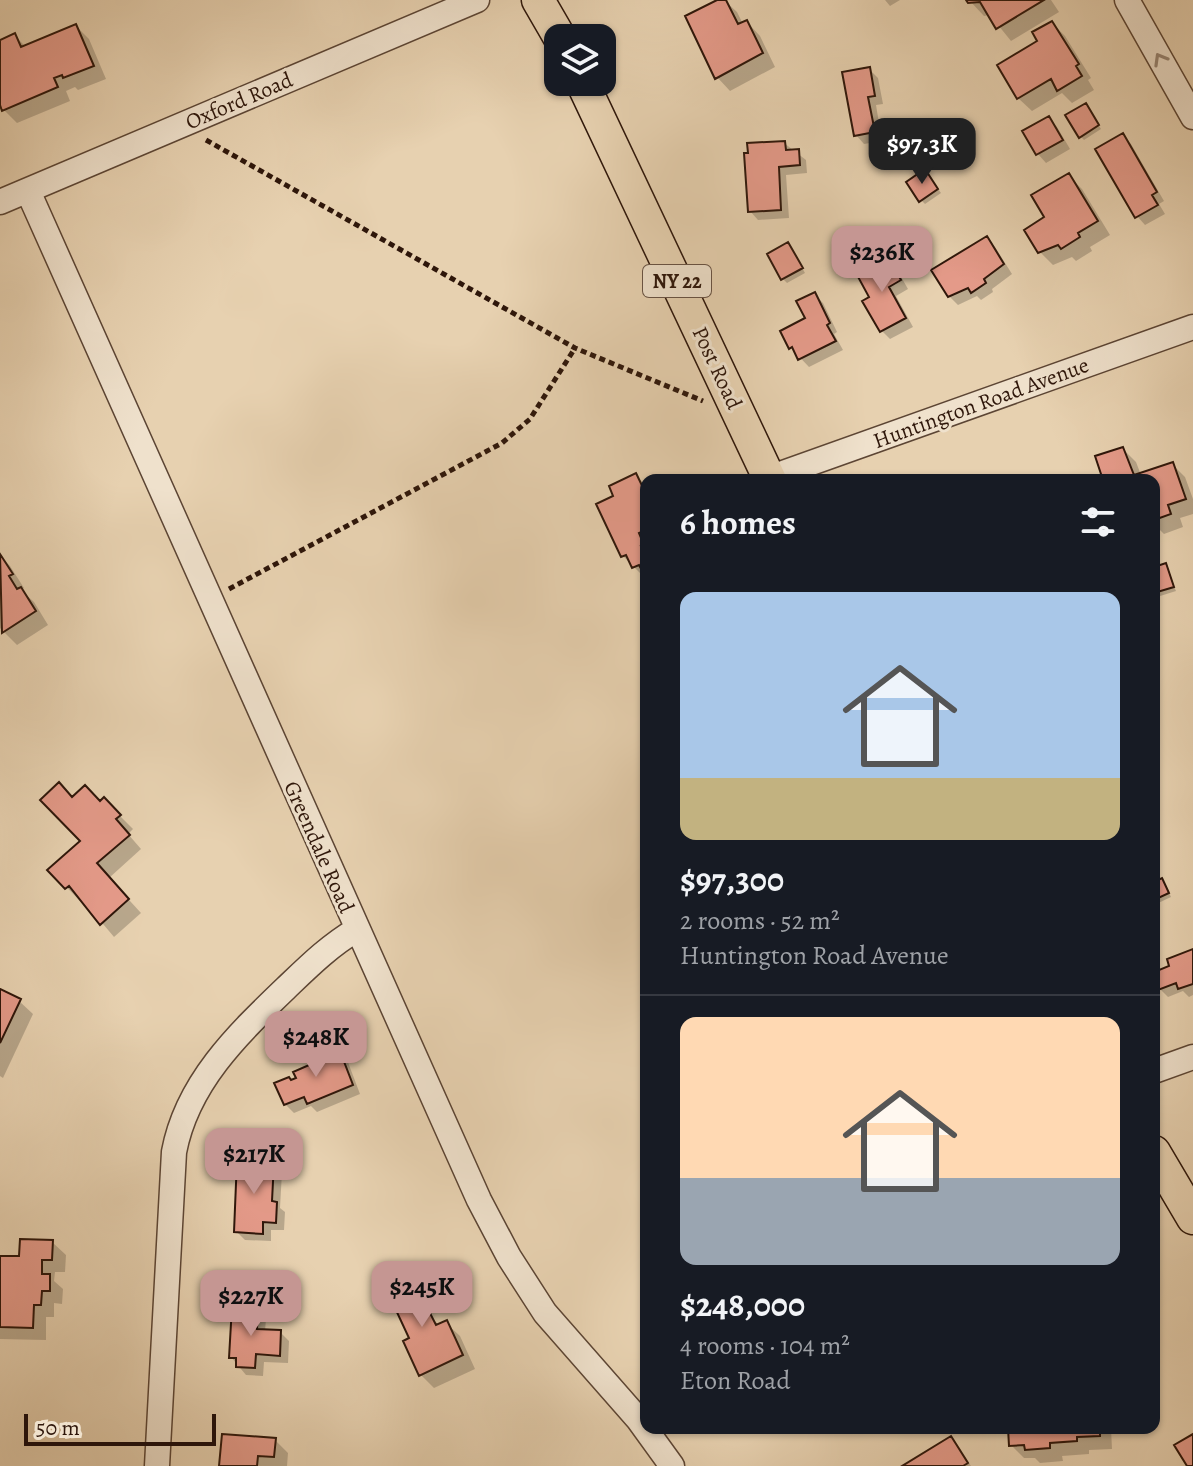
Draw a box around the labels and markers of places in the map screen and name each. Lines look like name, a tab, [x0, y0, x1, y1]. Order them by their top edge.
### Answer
pin: $97.3K	[857, 118, 987, 186]
pin: $236K	[826, 226, 938, 294]
pin: $248K	[260, 1011, 372, 1079]
pin: $217K	[198, 1128, 310, 1196]
pin: $245K	[366, 1261, 478, 1329]
pin: $227K	[195, 1270, 307, 1338]

